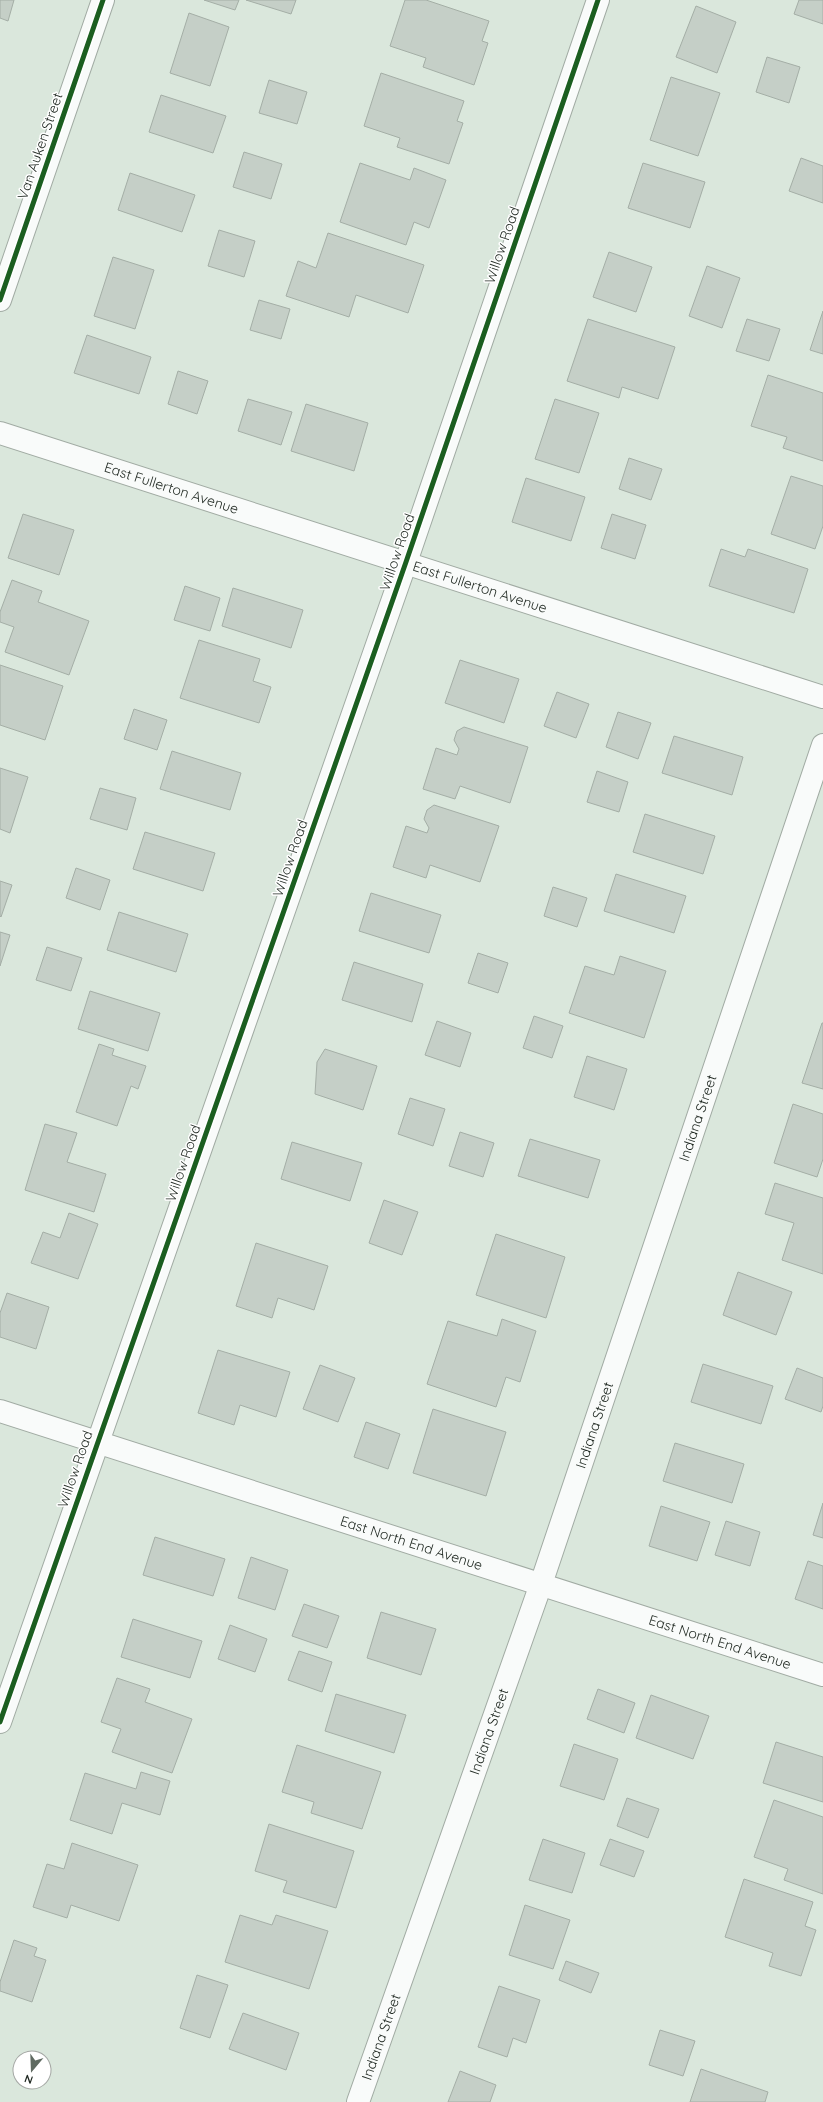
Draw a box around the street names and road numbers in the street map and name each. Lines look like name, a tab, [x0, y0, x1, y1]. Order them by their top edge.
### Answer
street label: Van Auken Street	[13, 90, 67, 202]
street label: Willow Road	[480, 204, 524, 286]
street label: East Fullerton Avenue	[102, 458, 241, 518]
street label: Willow Road	[375, 511, 419, 593]
street label: East Fullerton Avenue	[411, 557, 549, 617]
street label: Willow Road	[268, 817, 312, 899]
street label: Indiana Street	[675, 1072, 721, 1164]
street label: Willow Road	[161, 1122, 205, 1204]
street label: Indiana Street	[571, 1379, 617, 1471]
street label: Willow Road	[53, 1428, 97, 1510]
street label: East North End Avenue	[338, 1512, 485, 1574]
street label: East North End Avenue	[646, 1611, 793, 1673]
street label: Indiana Street	[465, 1686, 513, 1777]
street label: Indiana Street	[357, 1991, 405, 2083]

